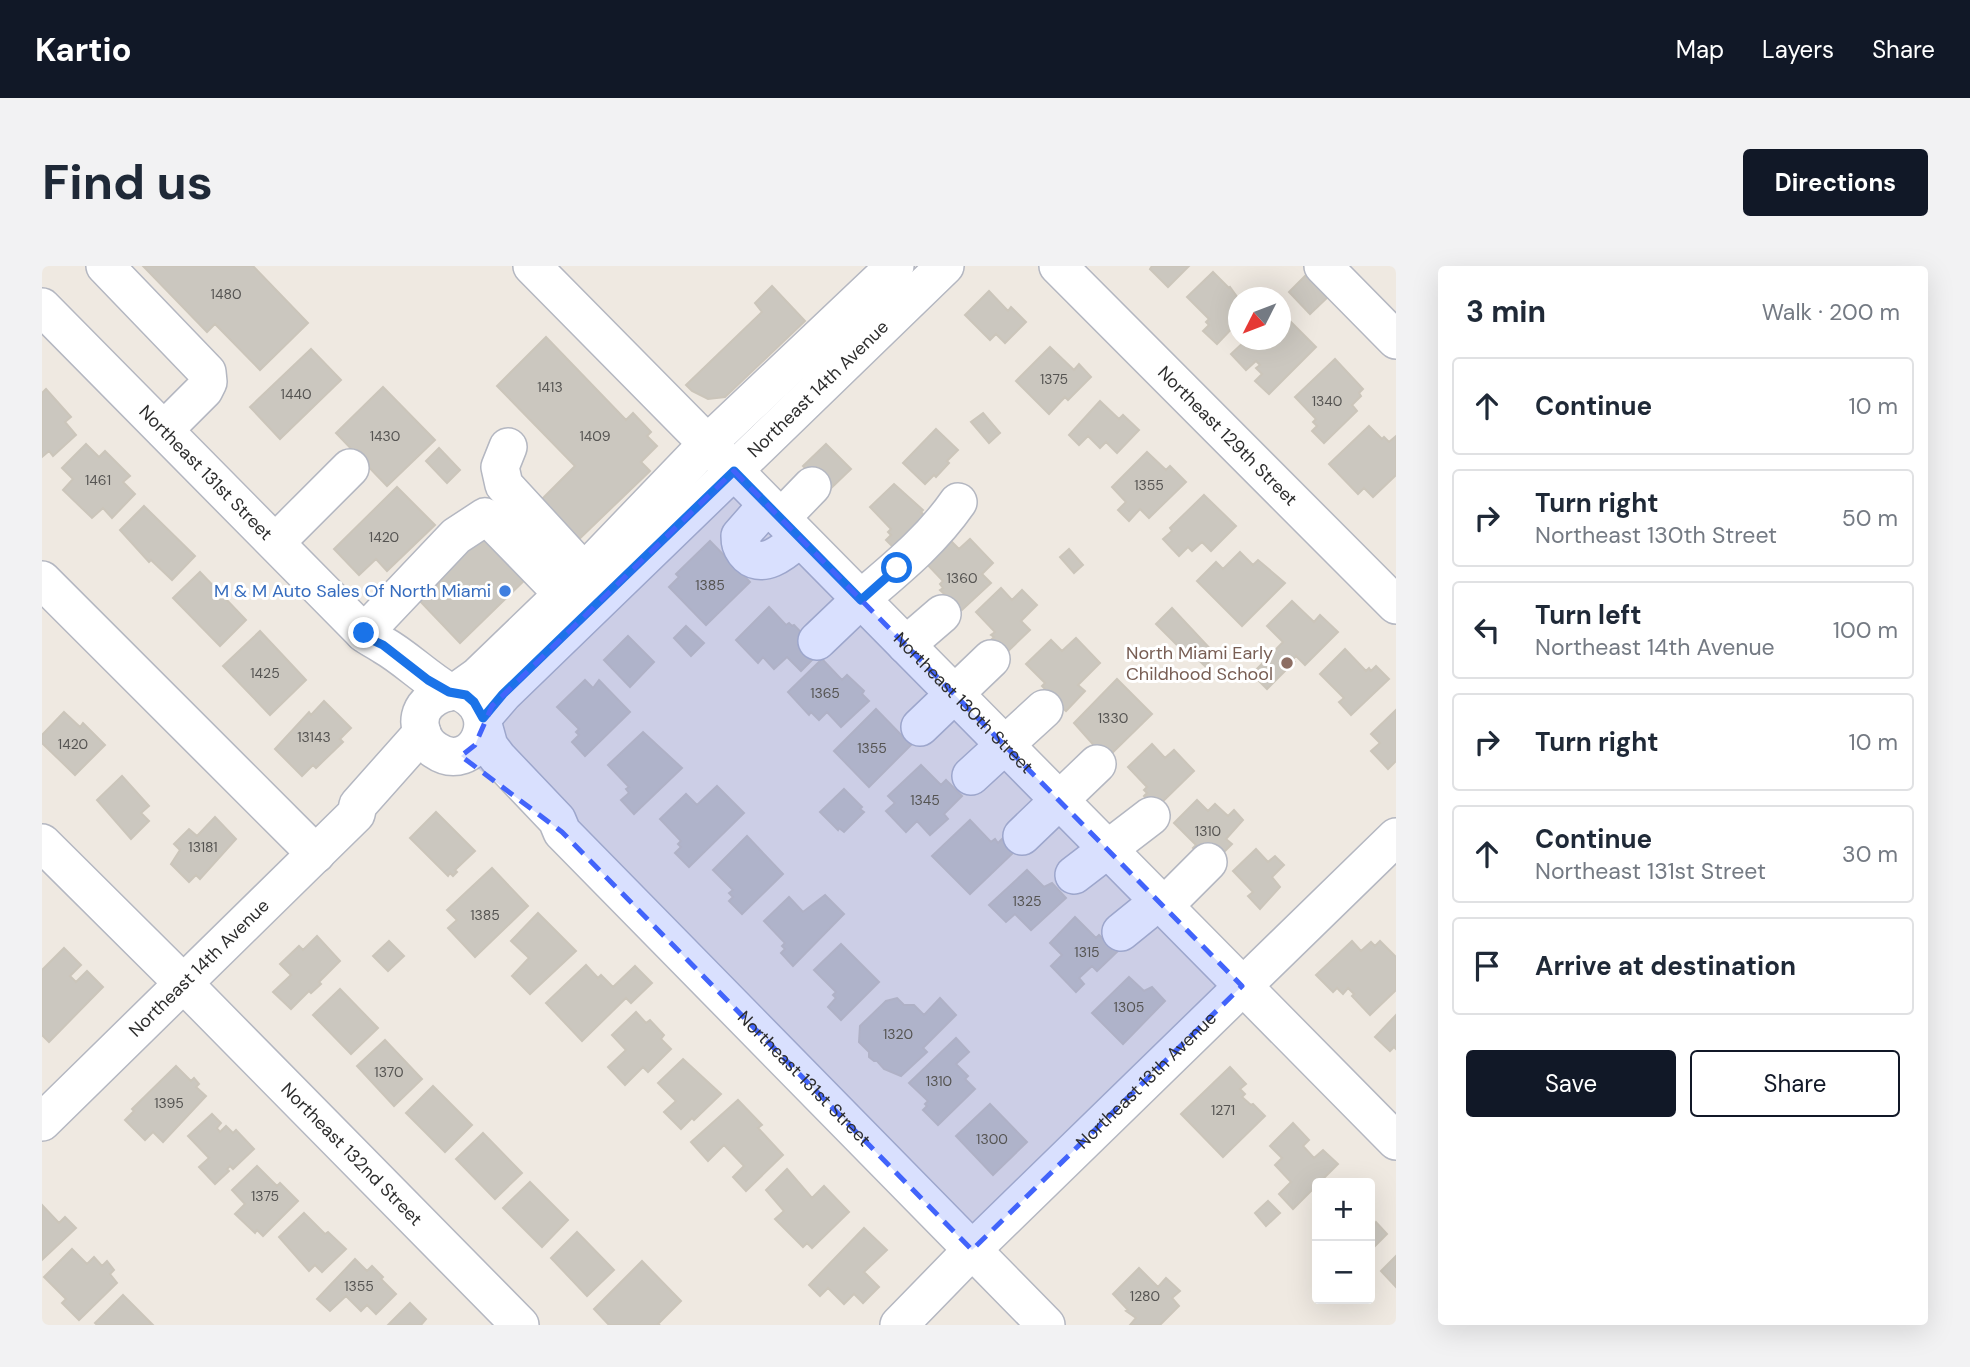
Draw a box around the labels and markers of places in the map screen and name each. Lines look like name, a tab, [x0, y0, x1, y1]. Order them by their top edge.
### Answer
place label: M & M Auto Sales Of North Miami	[214, 579, 491, 603]
marker: M & M Auto Sales Of North Miami	[497, 583, 513, 599]
place label: North Miami Early Childhood School	[1126, 641, 1273, 686]
marker: North Miami Early Childhood School	[1279, 655, 1295, 671]

